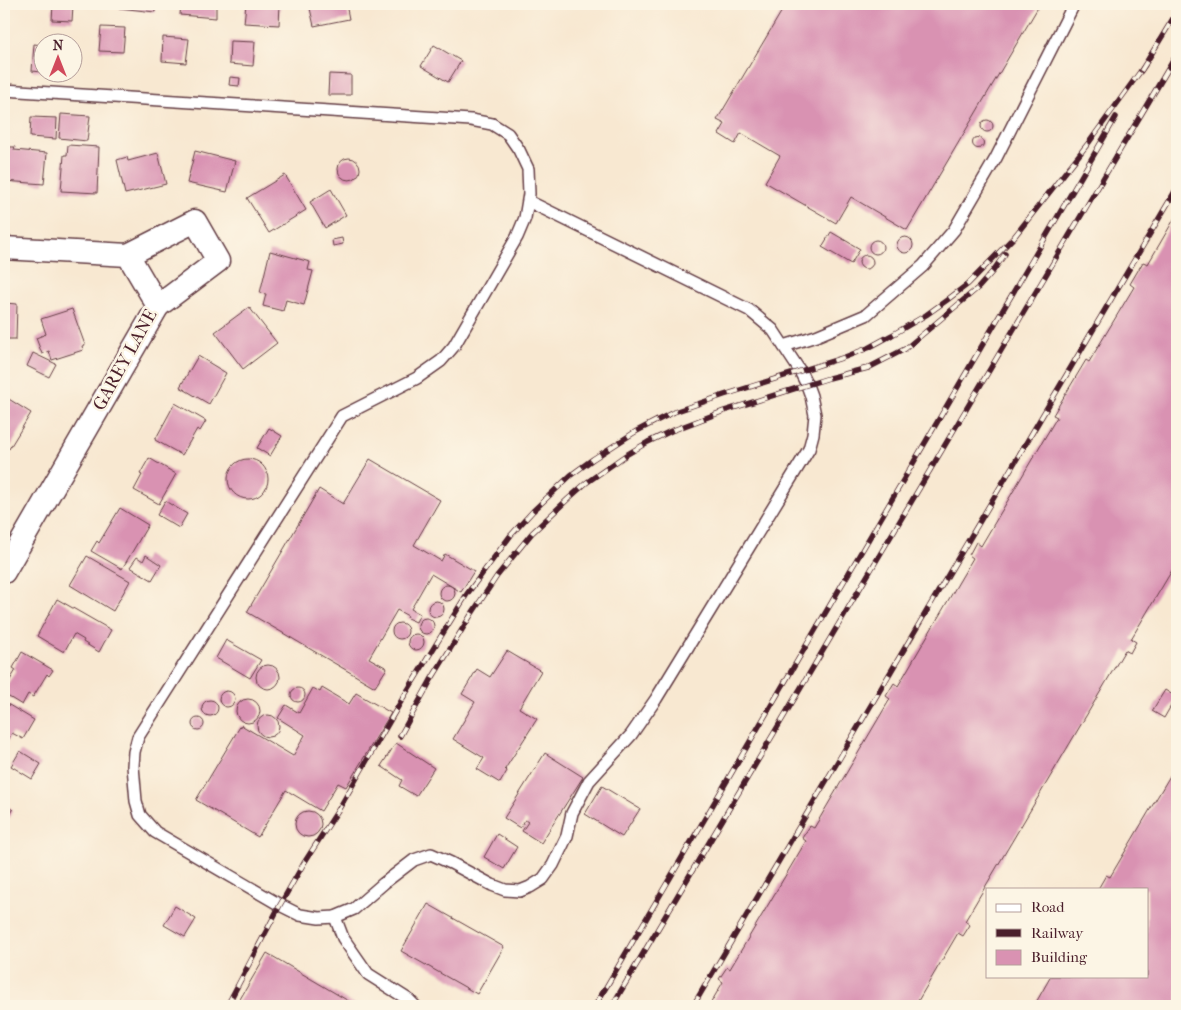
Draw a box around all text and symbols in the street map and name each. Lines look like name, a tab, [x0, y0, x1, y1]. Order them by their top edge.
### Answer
north arrow	[32, 32, 82, 82]
text: N	[53, 37, 64, 54]
street label: GAREY LANE	[89, 306, 161, 414]
legend	[986, 888, 1148, 978]
text: Road	[1031, 898, 1065, 916]
text: Railway	[1031, 924, 1084, 942]
text: Building	[1031, 948, 1088, 966]

